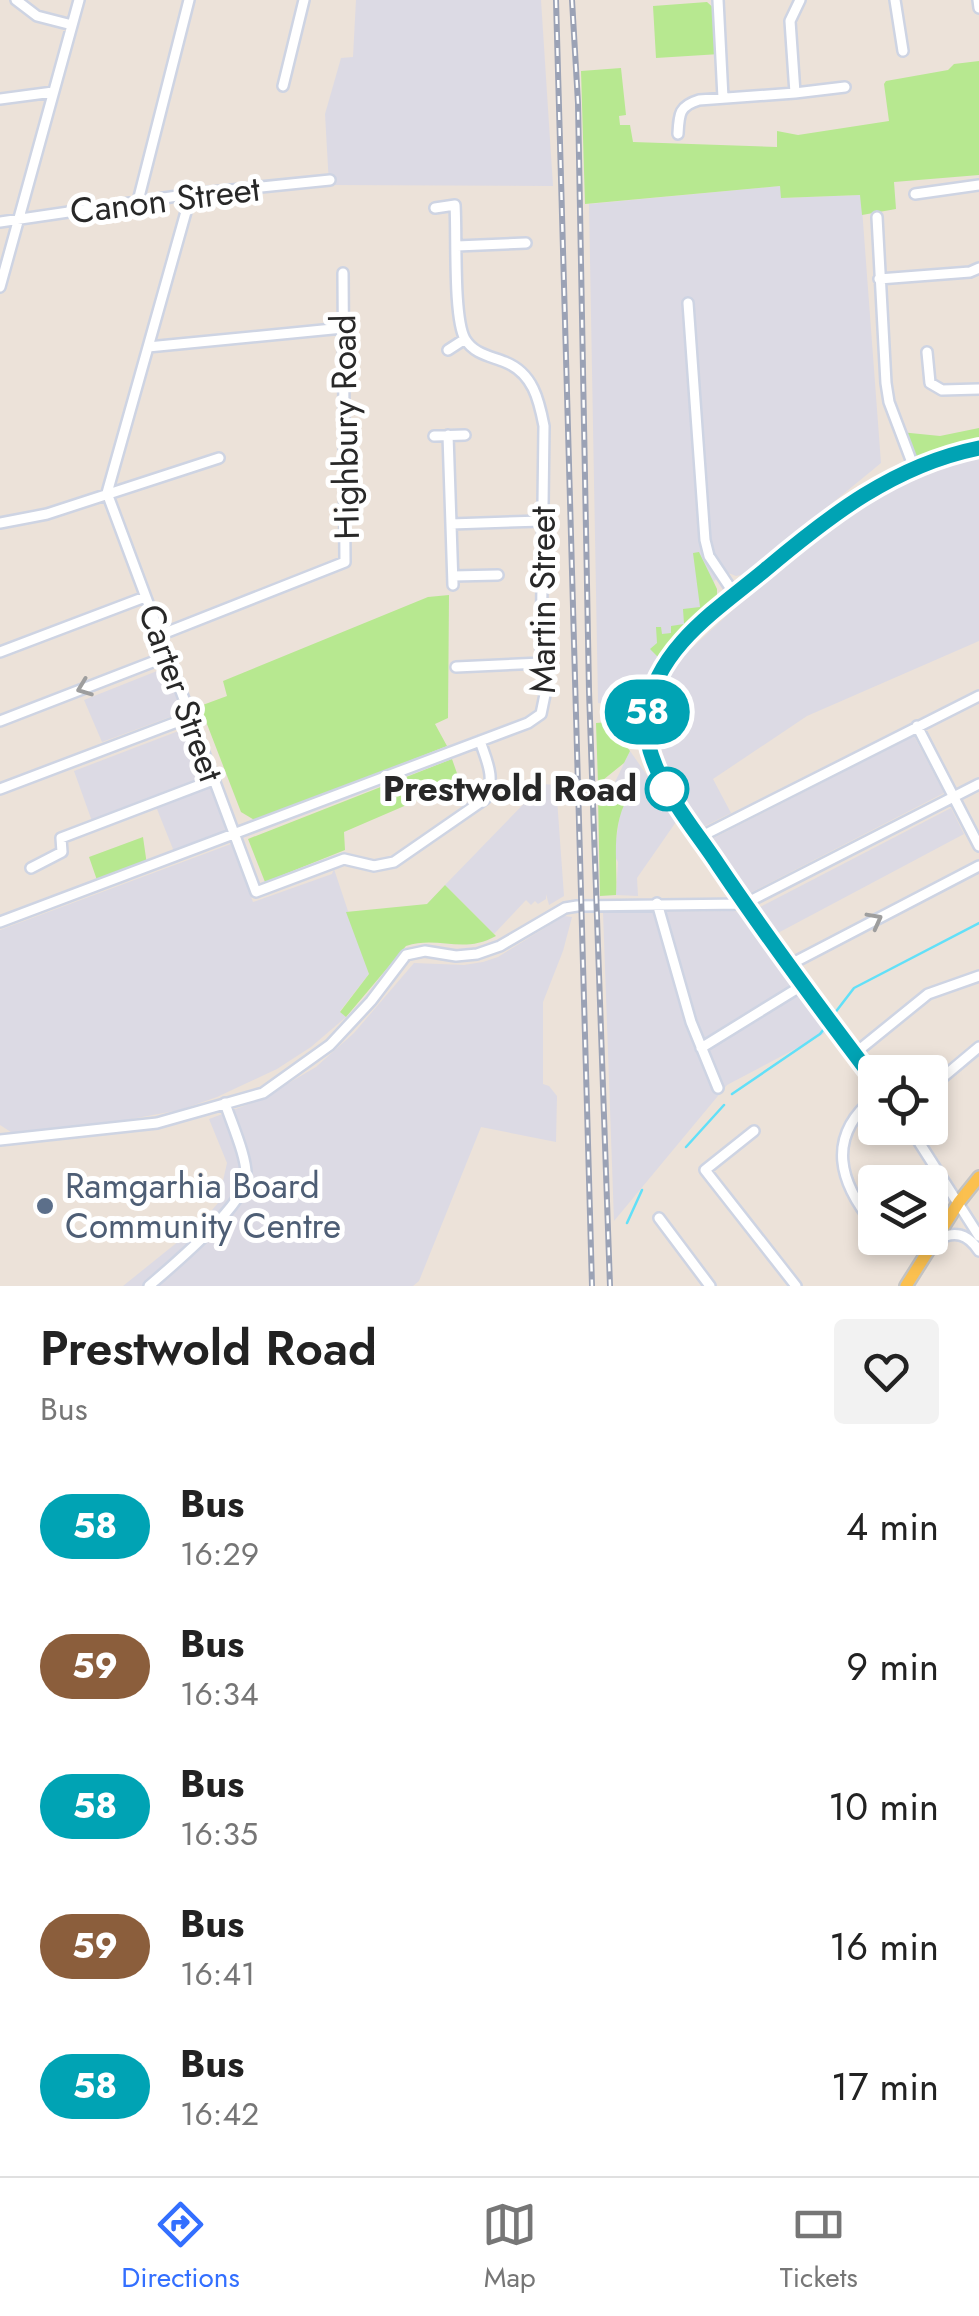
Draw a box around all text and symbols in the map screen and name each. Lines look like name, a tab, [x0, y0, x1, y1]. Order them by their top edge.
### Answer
street label: Canon Street	[67, 163, 263, 236]
street label: Highbury Road	[318, 314, 372, 540]
street label: Martin Street	[518, 506, 568, 694]
street label: Carter Street	[126, 597, 236, 789]
one-way arrow	[76, 677, 94, 697]
line badge: 58	[602, 680, 692, 744]
text: 58	[625, 687, 669, 737]
place label: Prestwold Road	[383, 764, 637, 814]
marker: Prestwold Road	[646, 768, 688, 810]
one-way arrow	[865, 913, 883, 932]
map controls	[858, 1055, 948, 1255]
button: locate	[858, 1055, 948, 1145]
place label: Ramgarhia Board Community Centre	[65, 1161, 341, 1251]
button: layers	[858, 1165, 948, 1255]
marker: Ramgarhia Board Community Centre	[34, 1195, 56, 1217]
text: Prestwold Road	[40, 1314, 377, 1383]
button: heart	[834, 1319, 939, 1424]
text: Bus	[40, 1386, 88, 1432]
text: Bus	[180, 1476, 244, 1531]
text: 4 min	[846, 1499, 939, 1554]
text: 58	[73, 1501, 117, 1551]
text: 16:29	[180, 1531, 259, 1577]
text: Bus	[180, 1616, 244, 1671]
text: 9 min	[846, 1639, 939, 1694]
text: 59	[72, 1641, 118, 1691]
text: 16:34	[180, 1671, 259, 1717]
text: Bus	[180, 1756, 244, 1811]
text: 10 min	[828, 1779, 939, 1834]
text: 58	[73, 1781, 117, 1831]
text: 16:35	[180, 1811, 258, 1857]
text: Bus	[180, 1896, 244, 1951]
text: 16 min	[829, 1919, 939, 1974]
text: 59	[72, 1921, 118, 1971]
text: 16:41	[180, 1951, 256, 1997]
text: Bus	[180, 2036, 244, 2091]
text: 17 min	[831, 2059, 939, 2114]
text: 58	[73, 2061, 117, 2111]
text: 16:42	[180, 2091, 259, 2137]
tab: Directions	[121, 2197, 240, 2298]
tab: Map	[482, 2197, 537, 2298]
tab: Tickets	[780, 2197, 858, 2298]

